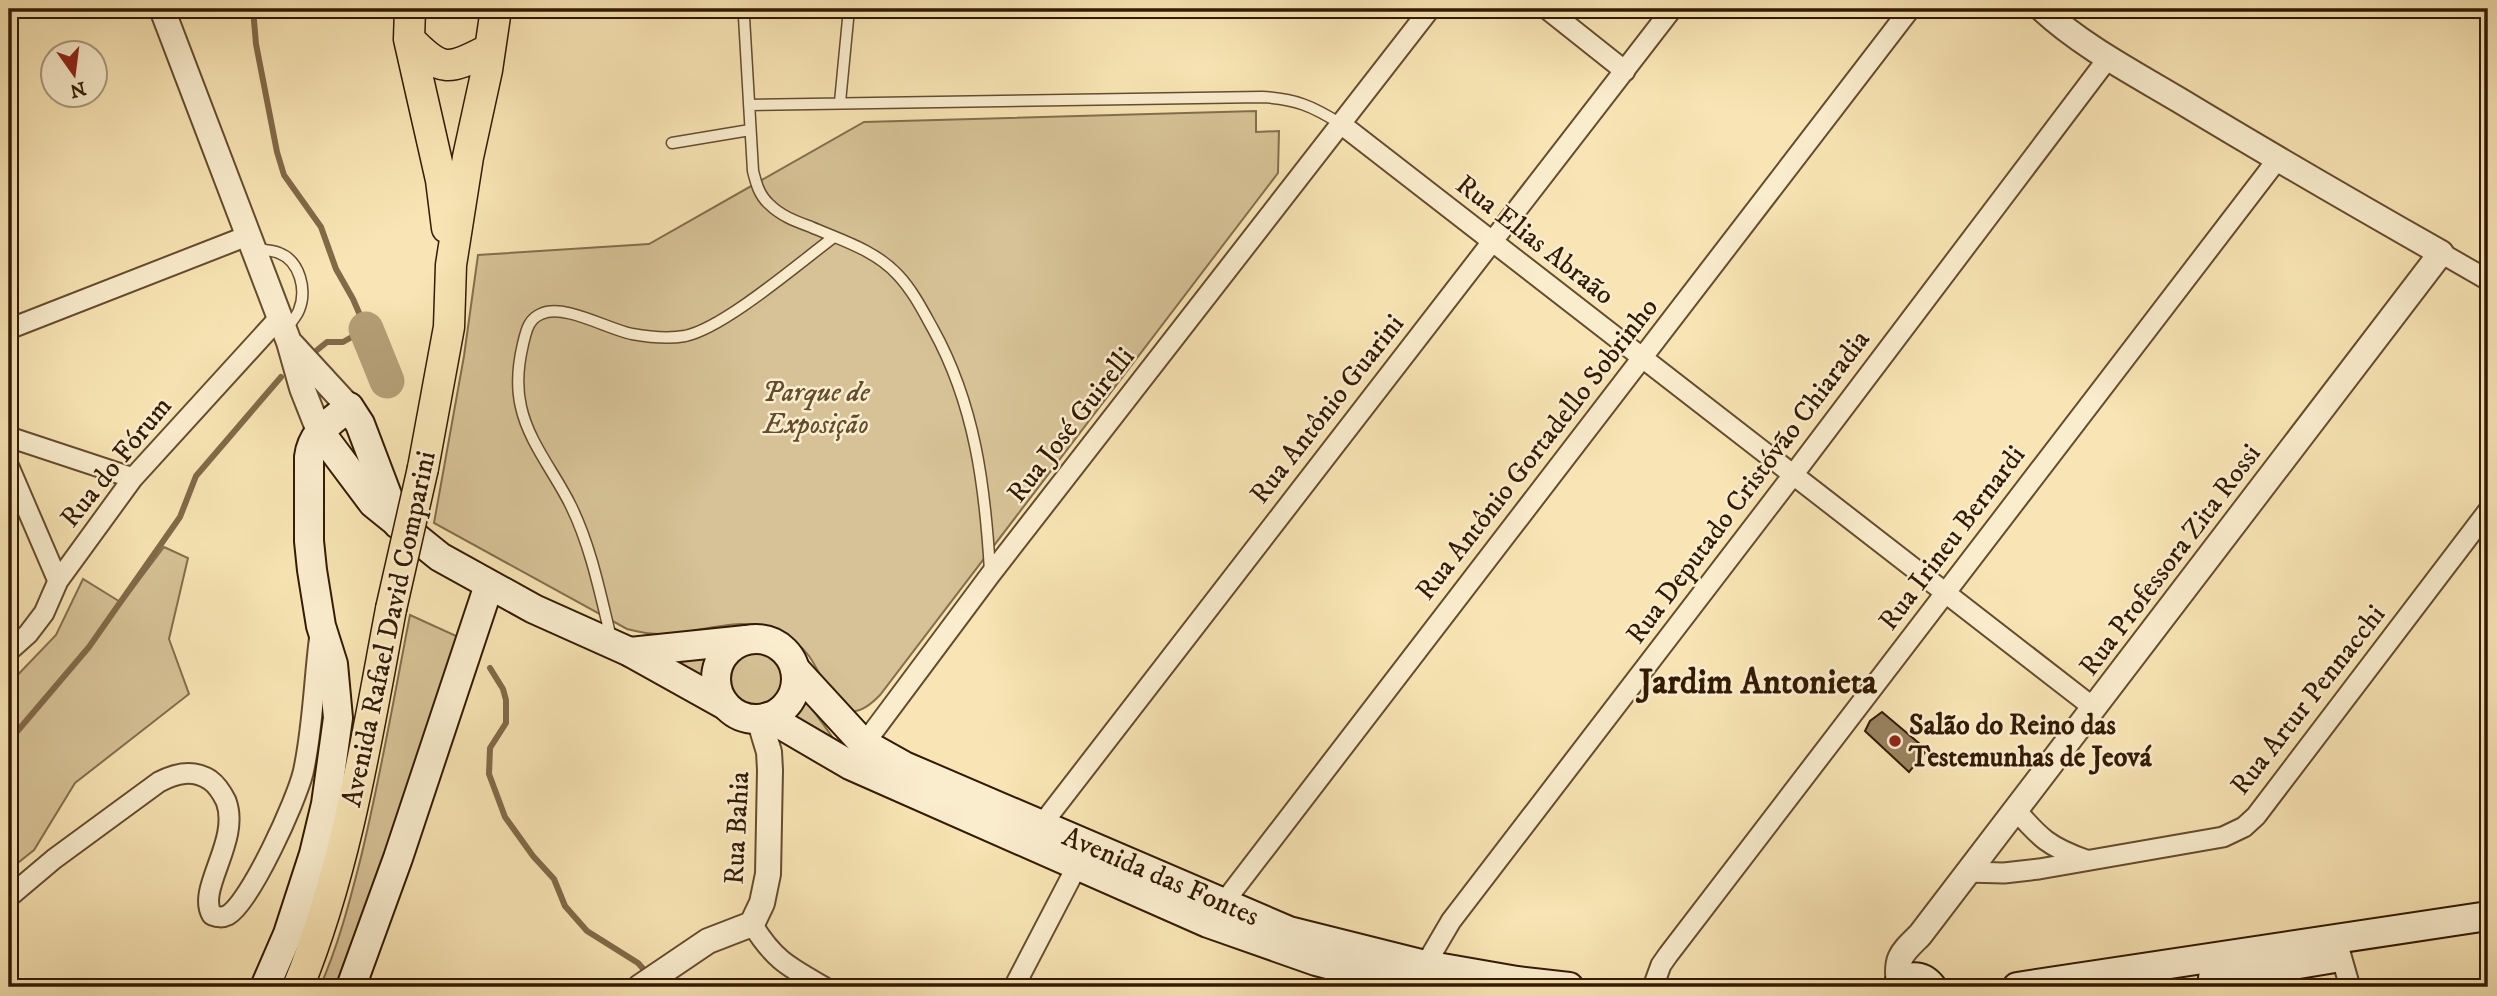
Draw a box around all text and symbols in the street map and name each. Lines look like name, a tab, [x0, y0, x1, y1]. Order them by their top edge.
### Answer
north arrow	[38, 38, 108, 108]
text: N	[67, 76, 88, 102]
street label: Rua Elias Abraão	[1449, 167, 1621, 313]
street label: Rua Antônio Gortadello Sobrinho	[1408, 291, 1666, 607]
street label: Rua Antônio Guarini	[1242, 307, 1412, 511]
street label: Rua Deputado Cristóvão Chiaradia	[1618, 323, 1878, 651]
street label: Rua José Guirelli	[999, 340, 1143, 510]
park label: Parque de Exposição	[761, 375, 871, 442]
street label: Rua do Fórum	[53, 389, 179, 535]
street label: Rua Professora Zita Rossi	[2071, 437, 2269, 683]
street label: Rua Irineu Bernardi	[1871, 439, 2033, 637]
street label: Avenida Rafael David Comparini	[334, 448, 444, 810]
street label: Rua Artur Pennacchi	[2223, 598, 2393, 802]
district label: Jardim Antonieta	[1635, 661, 1878, 705]
place label: Salão do Reino das Testemunhas de Jeová	[1908, 708, 2153, 775]
marker: Salão do Reino das Testemunhas de Jeová	[1887, 733, 1903, 749]
street label: Rua Bahia	[717, 770, 757, 886]
street label: Avenida das Fontes	[1057, 819, 1265, 934]

